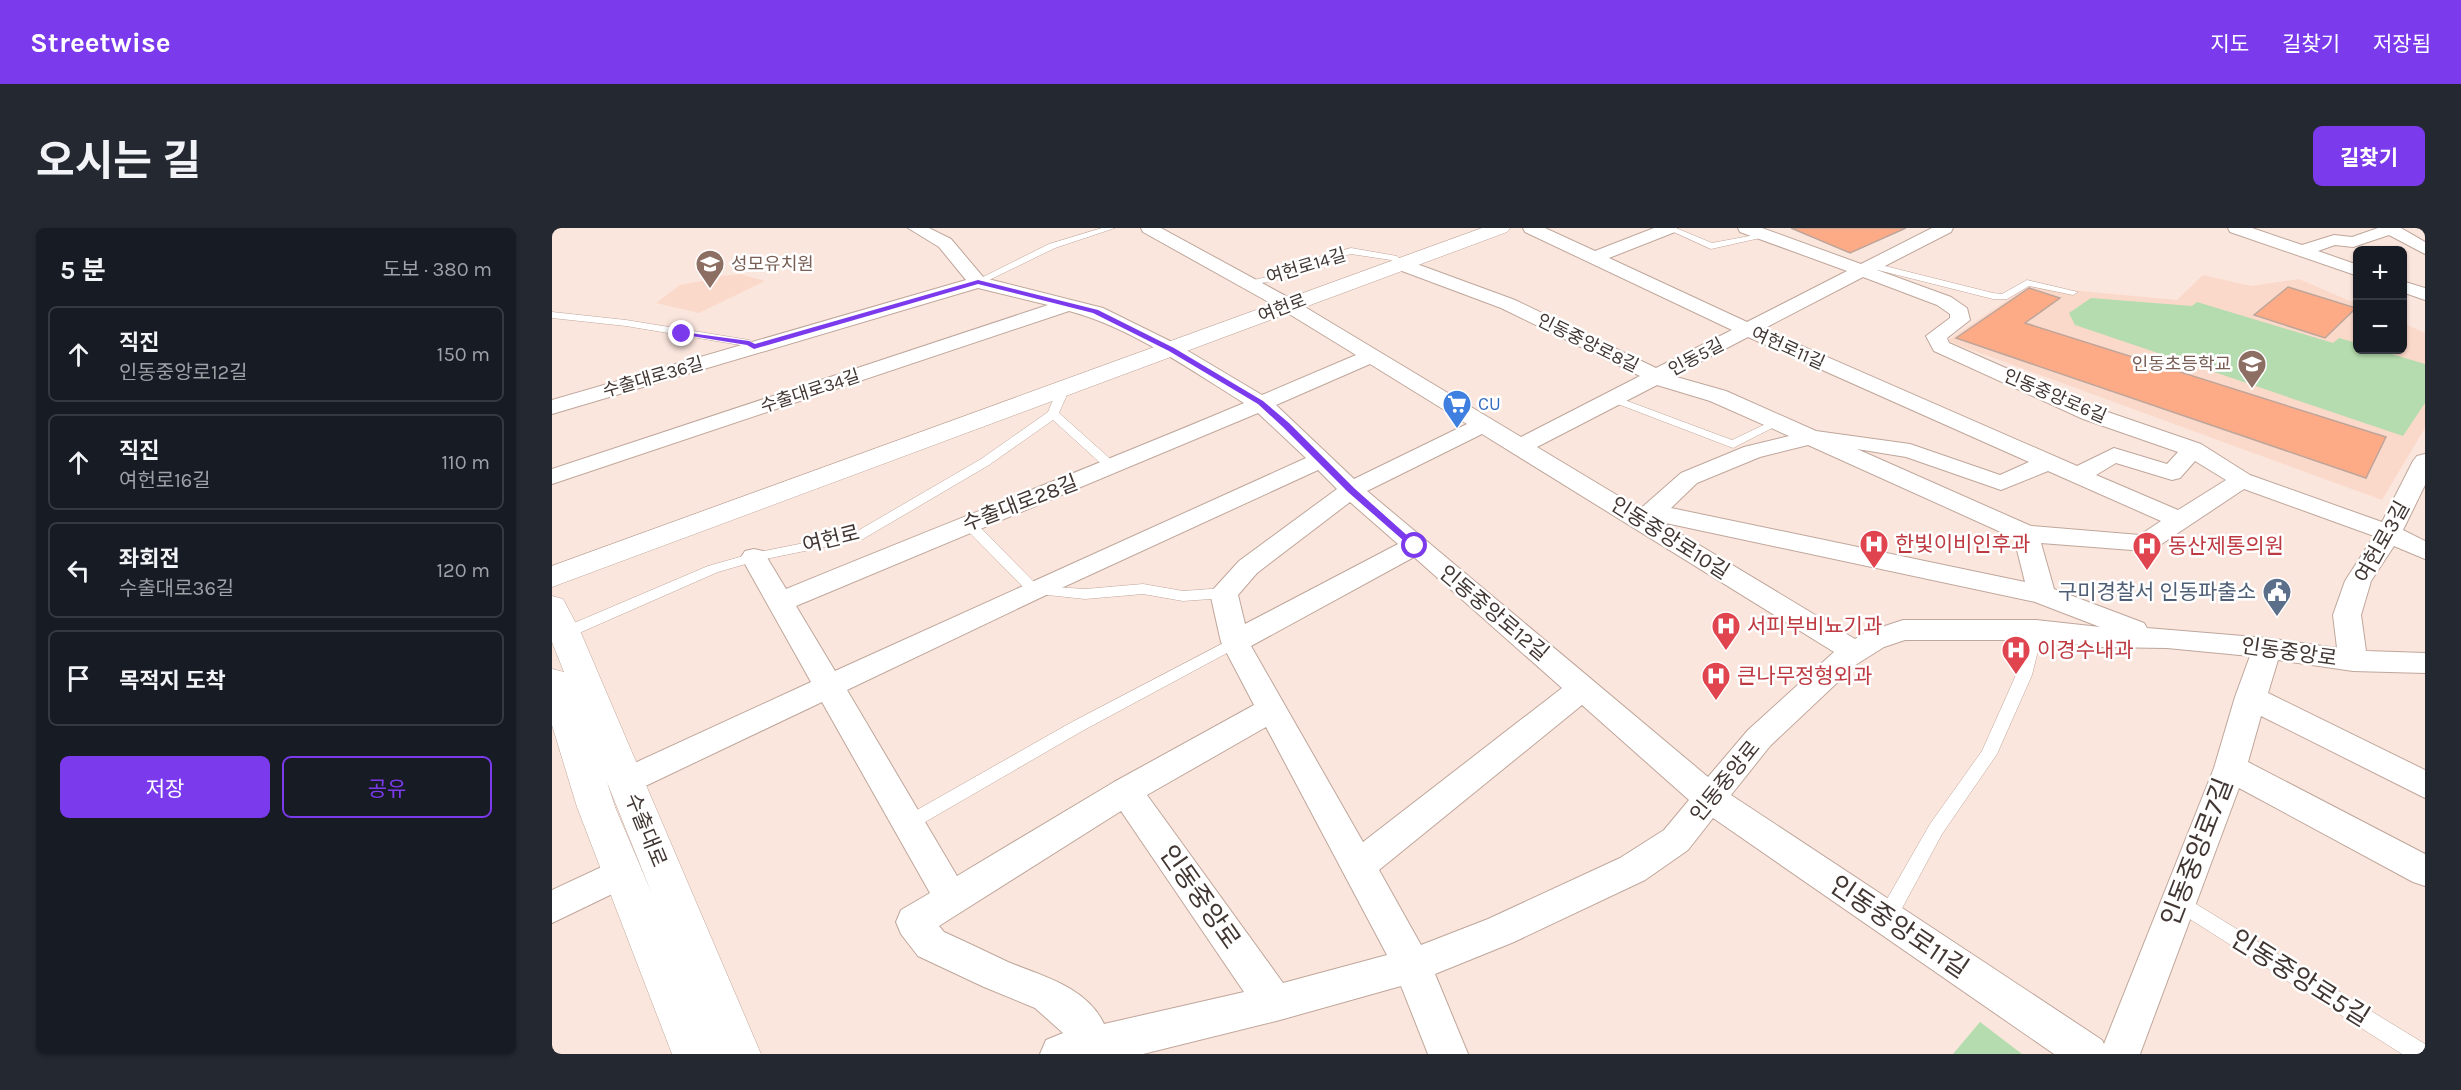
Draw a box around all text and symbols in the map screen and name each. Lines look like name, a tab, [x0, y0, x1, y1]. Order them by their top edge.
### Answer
text: Streetwise	[30, 26, 171, 59]
text: 지도	[2210, 32, 2249, 56]
text: 길찾기	[2282, 32, 2340, 56]
text: 저장됨	[2373, 32, 2431, 56]
button: 길찾기	[2313, 126, 2425, 186]
text: 오시는 길	[36, 136, 201, 186]
street label: 여헌로14길	[1263, 243, 1349, 289]
map controls	[2353, 246, 2407, 354]
button: +	[2353, 246, 2407, 300]
school or university icon: 성모유치원	[694, 248, 726, 290]
place label: 성모유치원	[731, 253, 814, 275]
text: 5 분	[60, 255, 106, 286]
text: 도보 · 380 m	[383, 258, 492, 281]
street label: 여헌로	[1255, 289, 1309, 327]
button: −	[2353, 300, 2407, 354]
street label: 인동중앙로8길	[1534, 309, 1642, 377]
route end	[668, 320, 694, 346]
street label: 여헌로11길	[1748, 322, 1828, 374]
text: 직진	[119, 330, 159, 356]
street label: 인동5길	[1664, 333, 1728, 381]
icon: ahead	[62, 338, 95, 371]
text: 150 m	[437, 343, 490, 366]
school or university icon: 인동초등학교	[2236, 348, 2268, 390]
street label: 수출대로36길	[600, 352, 706, 402]
place label: 인동초등학교	[2132, 353, 2231, 375]
text: 인동중앙로12길	[119, 361, 248, 384]
street label: 인동중앙로6길	[2000, 364, 2110, 428]
street label: 수출대로34길	[757, 365, 863, 417]
supermarket icon: CU	[1441, 388, 1473, 430]
place label: CU	[1478, 393, 1501, 415]
text: 직진	[119, 438, 159, 464]
icon: ahead	[62, 446, 95, 479]
text: 110 m	[441, 451, 490, 474]
text: 여헌로16길	[119, 469, 211, 492]
street label: 수출대로28길	[959, 470, 1081, 536]
street label: 인동중앙로10길	[1606, 492, 1734, 584]
street label: 여헌로3길	[2350, 497, 2414, 587]
street label: 여헌로	[800, 520, 862, 558]
hospital icon: 한빛이비인후과	[1858, 528, 1890, 570]
hospital icon: 동산제통의원	[2131, 530, 2163, 572]
route start	[1401, 532, 1427, 558]
place label: 한빛이비인후과	[1895, 532, 2030, 556]
place label: 동산제통의원	[2168, 534, 2284, 558]
text: 좌회전	[119, 546, 180, 572]
icon: left	[62, 554, 95, 587]
text: 120 m	[436, 559, 490, 582]
street label: 인동중앙로12길	[1435, 560, 1553, 666]
public building icon: 구미경찰서 인동파출소	[2261, 576, 2293, 618]
text: 수출대로36길	[119, 577, 234, 600]
place label: 구미경찰서 인동파출소	[2058, 580, 2256, 604]
hospital icon: 서피부비뇨기과	[1710, 610, 1742, 652]
place label: 서피부비뇨기과	[1747, 614, 1882, 638]
street label: 인동중앙로	[2239, 633, 2339, 671]
hospital icon: 이경수내과	[2000, 634, 2032, 676]
place label: 이경수내과	[2037, 638, 2134, 662]
hospital icon: 큰나무정형외과	[1700, 660, 1732, 702]
icon: arrive	[62, 662, 95, 695]
place label: 큰나무정형외과	[1737, 664, 1872, 688]
text: 목적지 도착	[119, 668, 226, 694]
street label: 인동중앙로	[1685, 736, 1765, 826]
button: 저장	[60, 756, 270, 818]
button: 공유	[282, 756, 492, 818]
street label: 인동중앙로7길	[2155, 774, 2239, 930]
street label: 수출대로	[620, 790, 672, 870]
street label: 인동중앙로	[1153, 839, 1247, 955]
street label: 인동중앙로11길	[1824, 869, 1974, 985]
street label: 인동중앙로5길	[2225, 923, 2375, 1033]

